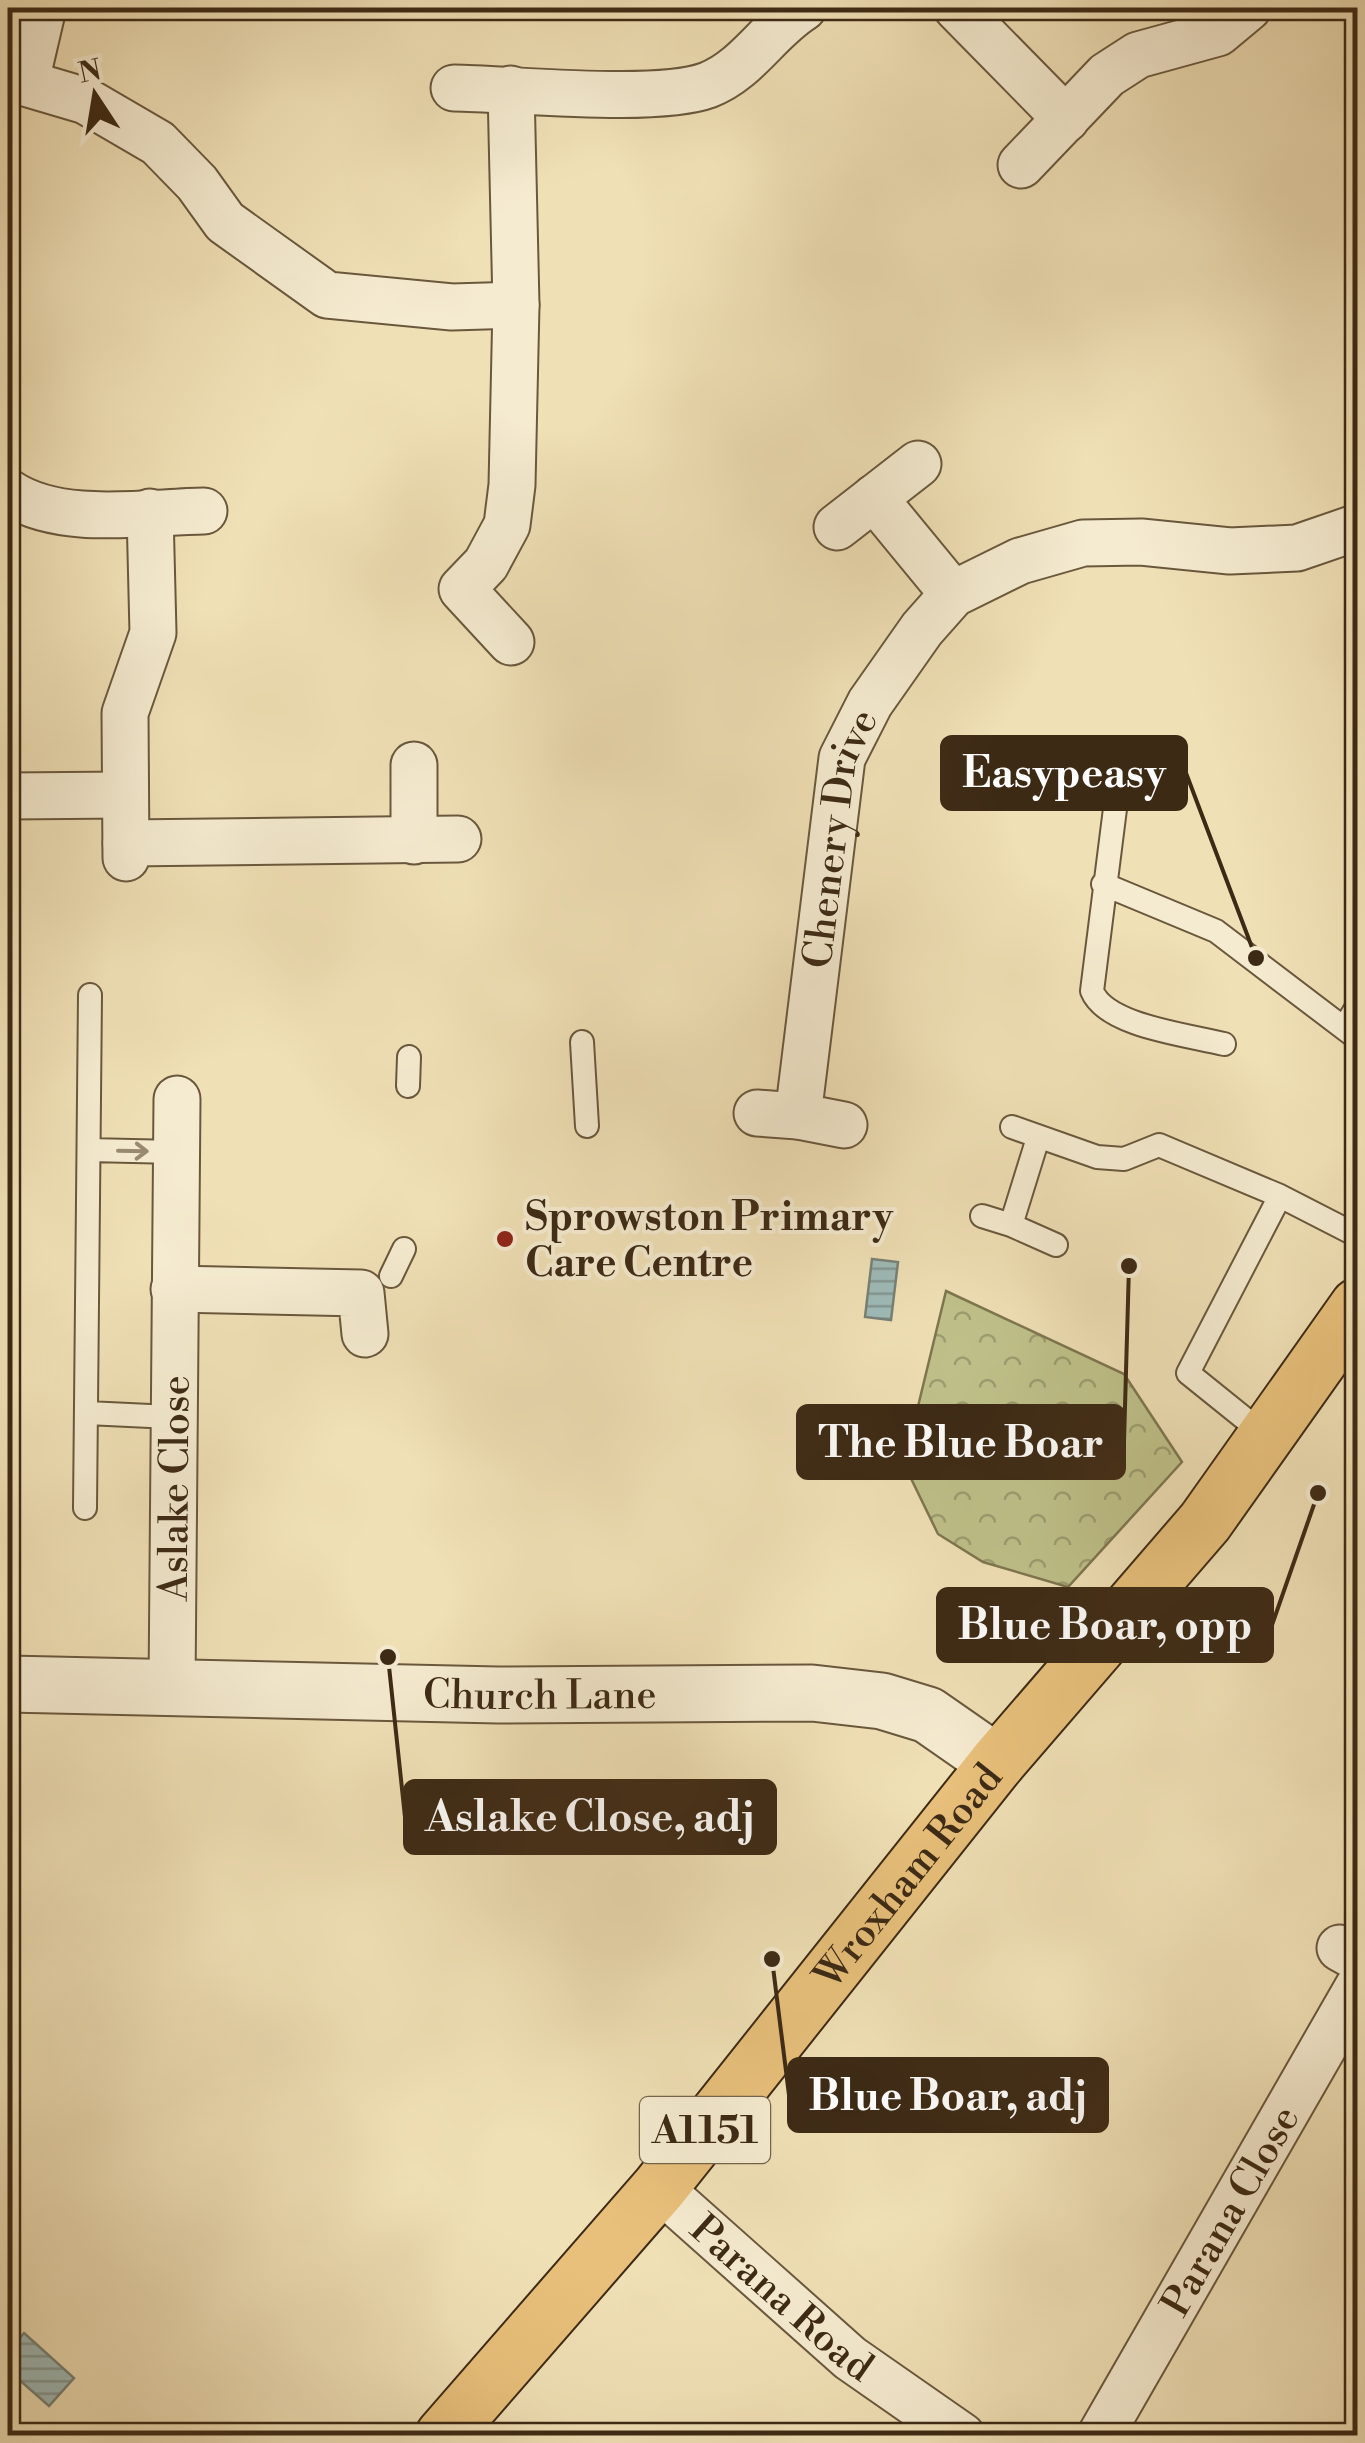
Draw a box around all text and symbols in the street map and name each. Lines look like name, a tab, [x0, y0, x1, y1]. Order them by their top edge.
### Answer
north arrow	[45, 45, 145, 145]
text: N	[76, 53, 105, 91]
street label: Chenery Drive	[793, 701, 890, 971]
callout: Easypeasy	[942, 737, 1186, 809]
text: Easypeasy	[962, 748, 1167, 801]
one-way arrow	[116, 1142, 148, 1160]
place label: Sprowston Primary Care Centre	[525, 1193, 894, 1289]
marker: Sprowston Primary Care Centre	[494, 1228, 516, 1250]
street label: Aslake Close	[150, 1375, 202, 1602]
callout: The Blue Boar	[798, 1406, 1124, 1478]
text: The Blue Boar	[818, 1418, 1104, 1471]
callout: Blue Boar, opp	[938, 1589, 1272, 1661]
text: Blue Boar, opp	[958, 1600, 1252, 1653]
street label: Church Lane	[422, 1670, 657, 1722]
street label: Wroxham Road	[803, 1754, 1014, 2001]
callout: Aslake Close, adj	[405, 1781, 775, 1853]
text: Aslake Close, adj	[424, 1792, 755, 1845]
callout: Blue Boar, adj	[789, 2059, 1107, 2131]
text: Blue Boar, adj	[809, 2071, 1087, 2124]
road number: A1151	[640, 2097, 770, 2163]
street label: Parana Close	[1151, 2097, 1311, 2326]
street label: Parana Road	[679, 2205, 883, 2394]

